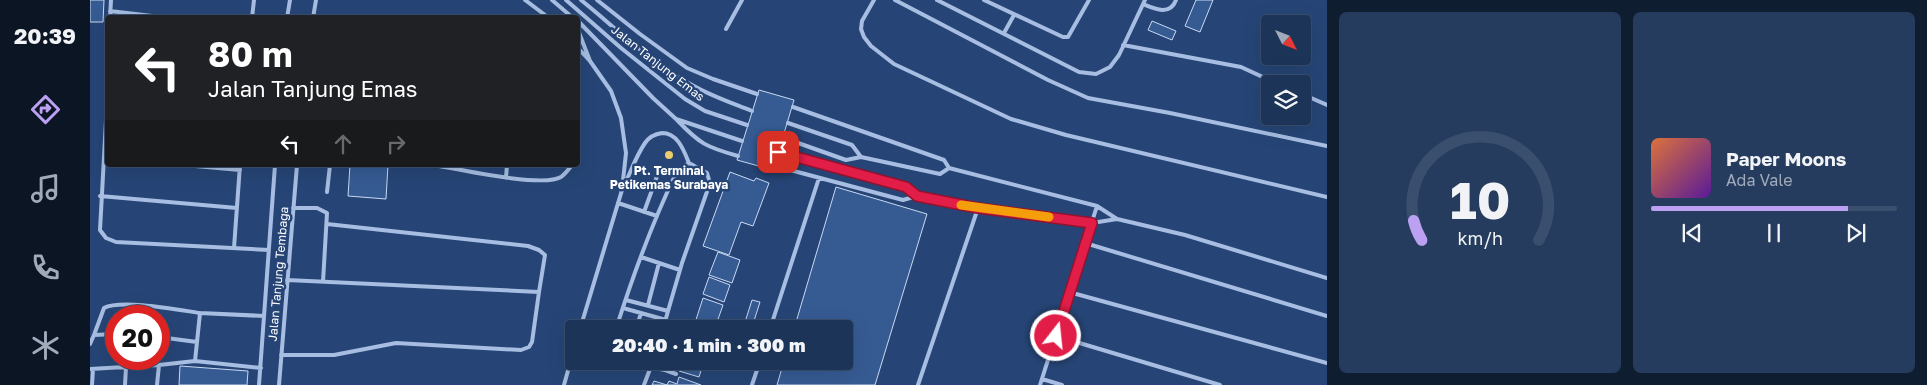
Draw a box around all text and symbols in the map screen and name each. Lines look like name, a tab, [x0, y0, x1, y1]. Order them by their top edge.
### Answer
north arrow	[1261, 15, 1311, 65]
map controls	[1261, 15, 1311, 125]
text: 20:39	[14, 22, 76, 49]
street label: Jalan Tanjung Emas	[608, 22, 708, 104]
text: 80 m	[208, 33, 293, 75]
icon: left	[125, 35, 190, 100]
text: Jalan Tanjung Emas	[208, 75, 418, 102]
button: layers	[1261, 75, 1311, 125]
icon: directions	[28, 92, 63, 127]
icon: left	[276, 130, 304, 158]
icon: ahead	[329, 130, 357, 158]
icon: right	[382, 130, 410, 158]
pin	[757, 131, 799, 173]
icon: arrive	[764, 138, 792, 166]
text: Paper Moons	[1726, 147, 1846, 170]
marker: Pt. Terminal Petikemas Surabaya	[663, 149, 675, 161]
place label: Pt. Terminal Petikemas Surabaya	[610, 163, 728, 192]
text: 10	[1450, 168, 1510, 230]
text: Ada Vale	[1726, 170, 1792, 190]
icon: music	[28, 171, 63, 206]
street label: Jalan Tanjung Tembaga	[265, 206, 291, 342]
icon: previous	[1678, 219, 1706, 247]
icon: pause	[1760, 219, 1788, 247]
icon: next	[1842, 219, 1870, 247]
text: km/h	[1457, 227, 1503, 249]
icon: phone	[28, 250, 63, 285]
speed limit sign: 20	[105, 305, 170, 370]
position arrow	[1029, 309, 1081, 361]
icon: climate	[28, 328, 63, 363]
text: 20:40 · 1 min · 300 m	[612, 333, 806, 356]

